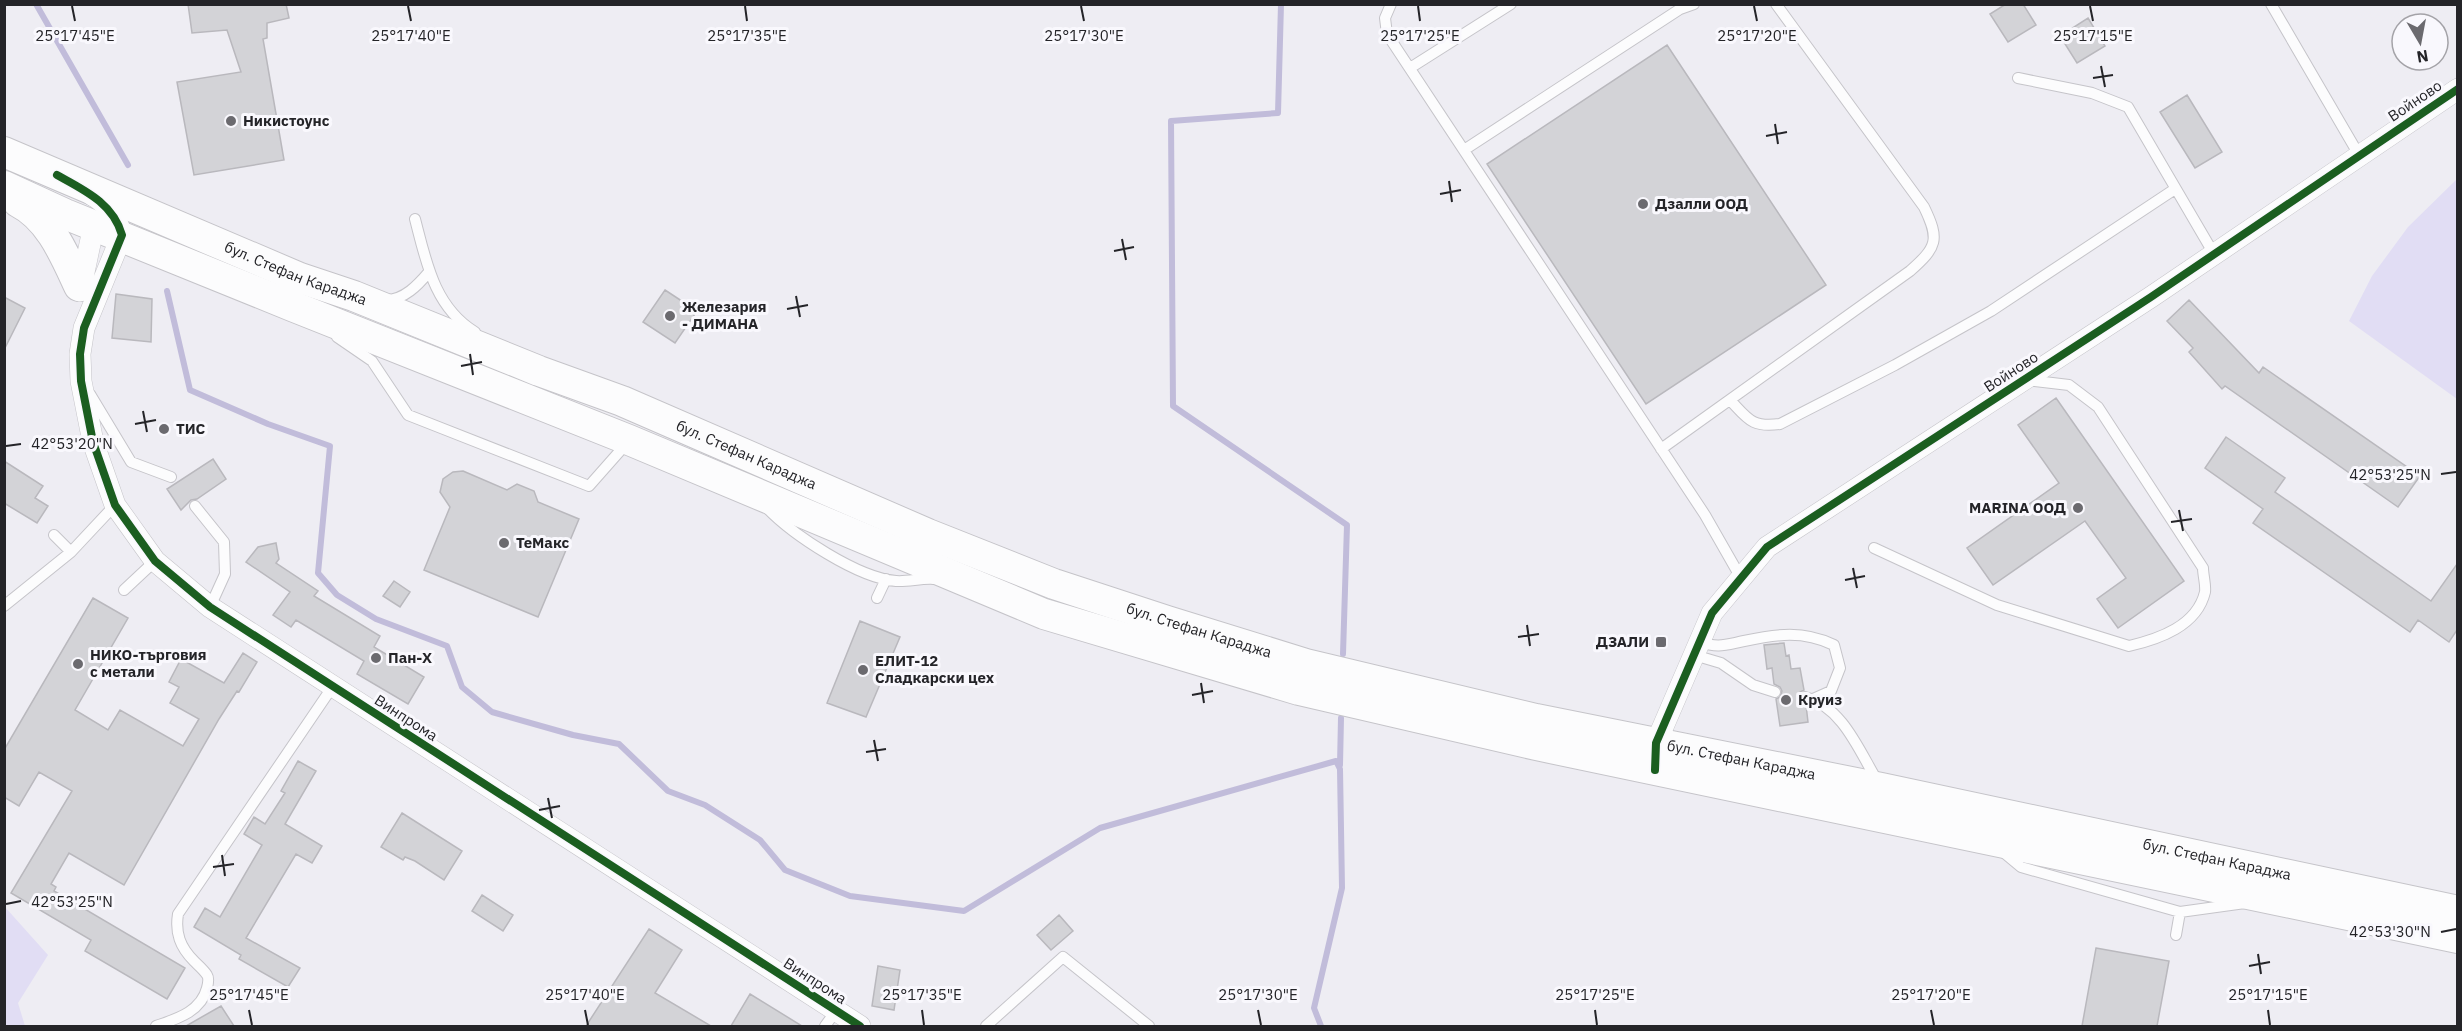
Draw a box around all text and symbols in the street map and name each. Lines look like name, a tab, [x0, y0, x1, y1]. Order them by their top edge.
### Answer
north arrow	[2390, 12, 2450, 72]
text: 25°17'45"E	[35, 26, 115, 45]
text: 25°17'40"E	[371, 26, 451, 45]
text: 25°17'35"E	[707, 26, 787, 45]
text: 25°17'30"E	[1044, 26, 1124, 45]
text: 25°17'25"E	[1380, 26, 1460, 45]
text: 25°17'20"E	[1717, 26, 1797, 45]
text: 25°17'15"E	[2053, 26, 2133, 45]
text: N	[2415, 46, 2430, 68]
street label: Войново	[2384, 76, 2445, 126]
place label: Никистоунс	[243, 111, 330, 130]
marker: Никистоунс	[224, 114, 238, 128]
place label: Дзалли ООД	[1655, 194, 1748, 213]
marker: Дзалли ООД	[1636, 197, 1650, 211]
street label: бул. Стефан Караджа	[222, 237, 370, 309]
place label: Железария - ДИМАНА	[682, 297, 767, 333]
marker: Железария - ДИМАНА	[663, 309, 677, 323]
street label: Войново	[1980, 347, 2041, 396]
street label: бул. Стефан Караджа	[673, 416, 820, 493]
place label: ТИС	[176, 419, 206, 438]
marker: ТИС	[157, 422, 171, 436]
text: 42°53'20"N	[31, 434, 113, 453]
text: 42°53'25"N	[2349, 465, 2431, 484]
place label: MARINA ООД	[1969, 498, 2066, 517]
marker: MARINA ООД	[2071, 501, 2085, 515]
place label: ТеМакс	[516, 533, 570, 552]
marker: ТеМакс	[497, 536, 511, 550]
street label: бул. Стефан Караджа	[1124, 598, 1274, 662]
place label: ДЗАЛИ	[1596, 632, 1649, 651]
marker: ДЗАЛИ	[1654, 635, 1668, 649]
place label: НИКО-търговия с метали	[90, 645, 206, 681]
place label: Пан-Х	[388, 648, 432, 667]
marker: Пан-Х	[369, 651, 383, 665]
place label: ЕЛИТ-12 Сладкарски цех	[875, 651, 995, 687]
marker: НИКО-търговия с метали	[71, 657, 85, 671]
marker: ЕЛИТ-12 Сладкарски цех	[856, 663, 870, 677]
street label: Винпрома	[371, 690, 441, 745]
place label: Круиз	[1798, 690, 1842, 709]
marker: Круиз	[1779, 693, 1793, 707]
street label: бул. Стефан Караджа	[1665, 735, 1817, 784]
street label: бул. Стефан Караджа	[2141, 834, 2293, 884]
text: 42°53'25"N	[31, 892, 113, 911]
text: 42°53'30"N	[2349, 922, 2431, 941]
street label: Винпрома	[780, 953, 850, 1008]
text: 25°17'45"E	[209, 985, 289, 1004]
text: 25°17'40"E	[545, 985, 625, 1004]
text: 25°17'35"E	[882, 985, 962, 1004]
text: 25°17'30"E	[1218, 985, 1298, 1004]
text: 25°17'25"E	[1555, 985, 1635, 1004]
text: 25°17'20"E	[1891, 985, 1971, 1004]
text: 25°17'15"E	[2228, 985, 2308, 1004]

